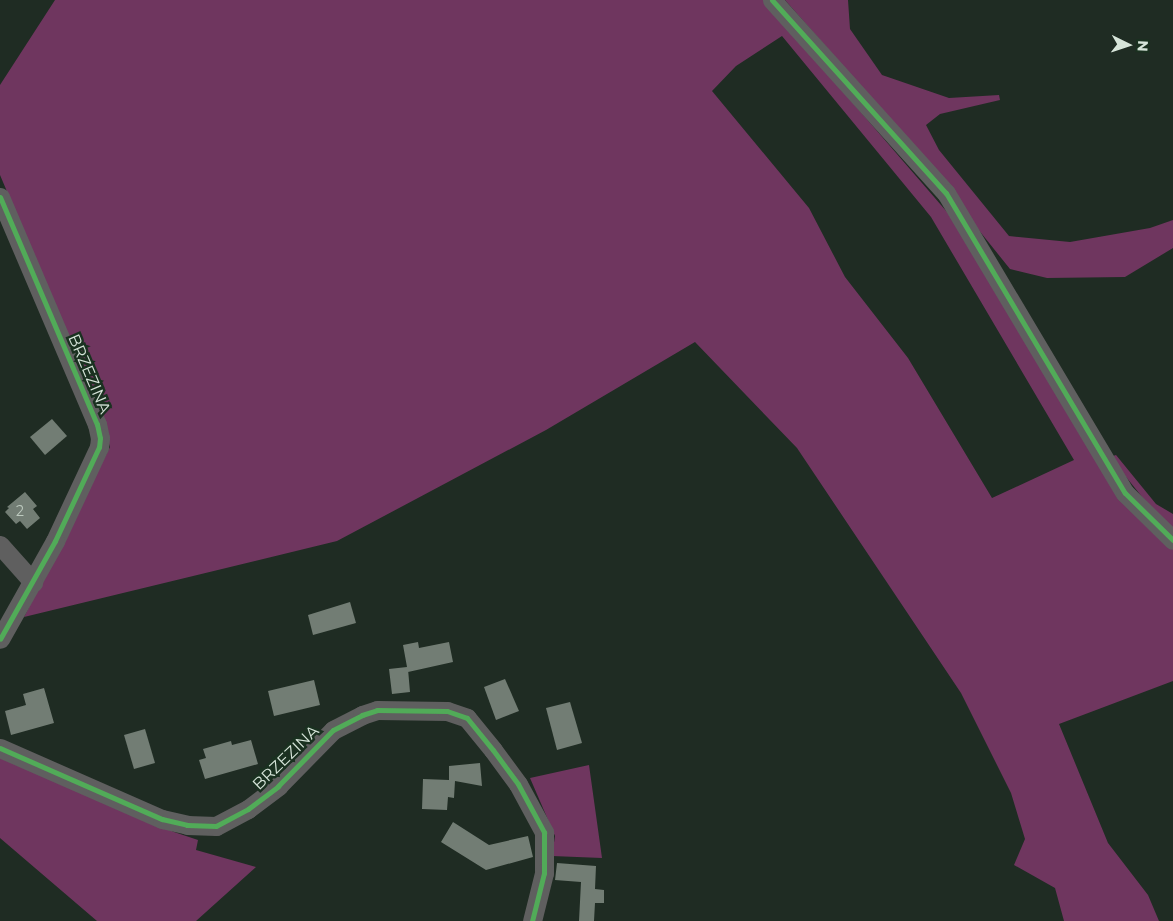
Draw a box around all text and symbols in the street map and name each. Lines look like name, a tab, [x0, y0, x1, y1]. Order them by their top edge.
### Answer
north arrow	[1103, 20, 1153, 70]
text: N	[1134, 40, 1152, 52]
street label: BRZEZINA	[64, 331, 114, 417]
house number: 2	[16, 503, 24, 519]
street label: BRZEZINA	[249, 722, 323, 794]

